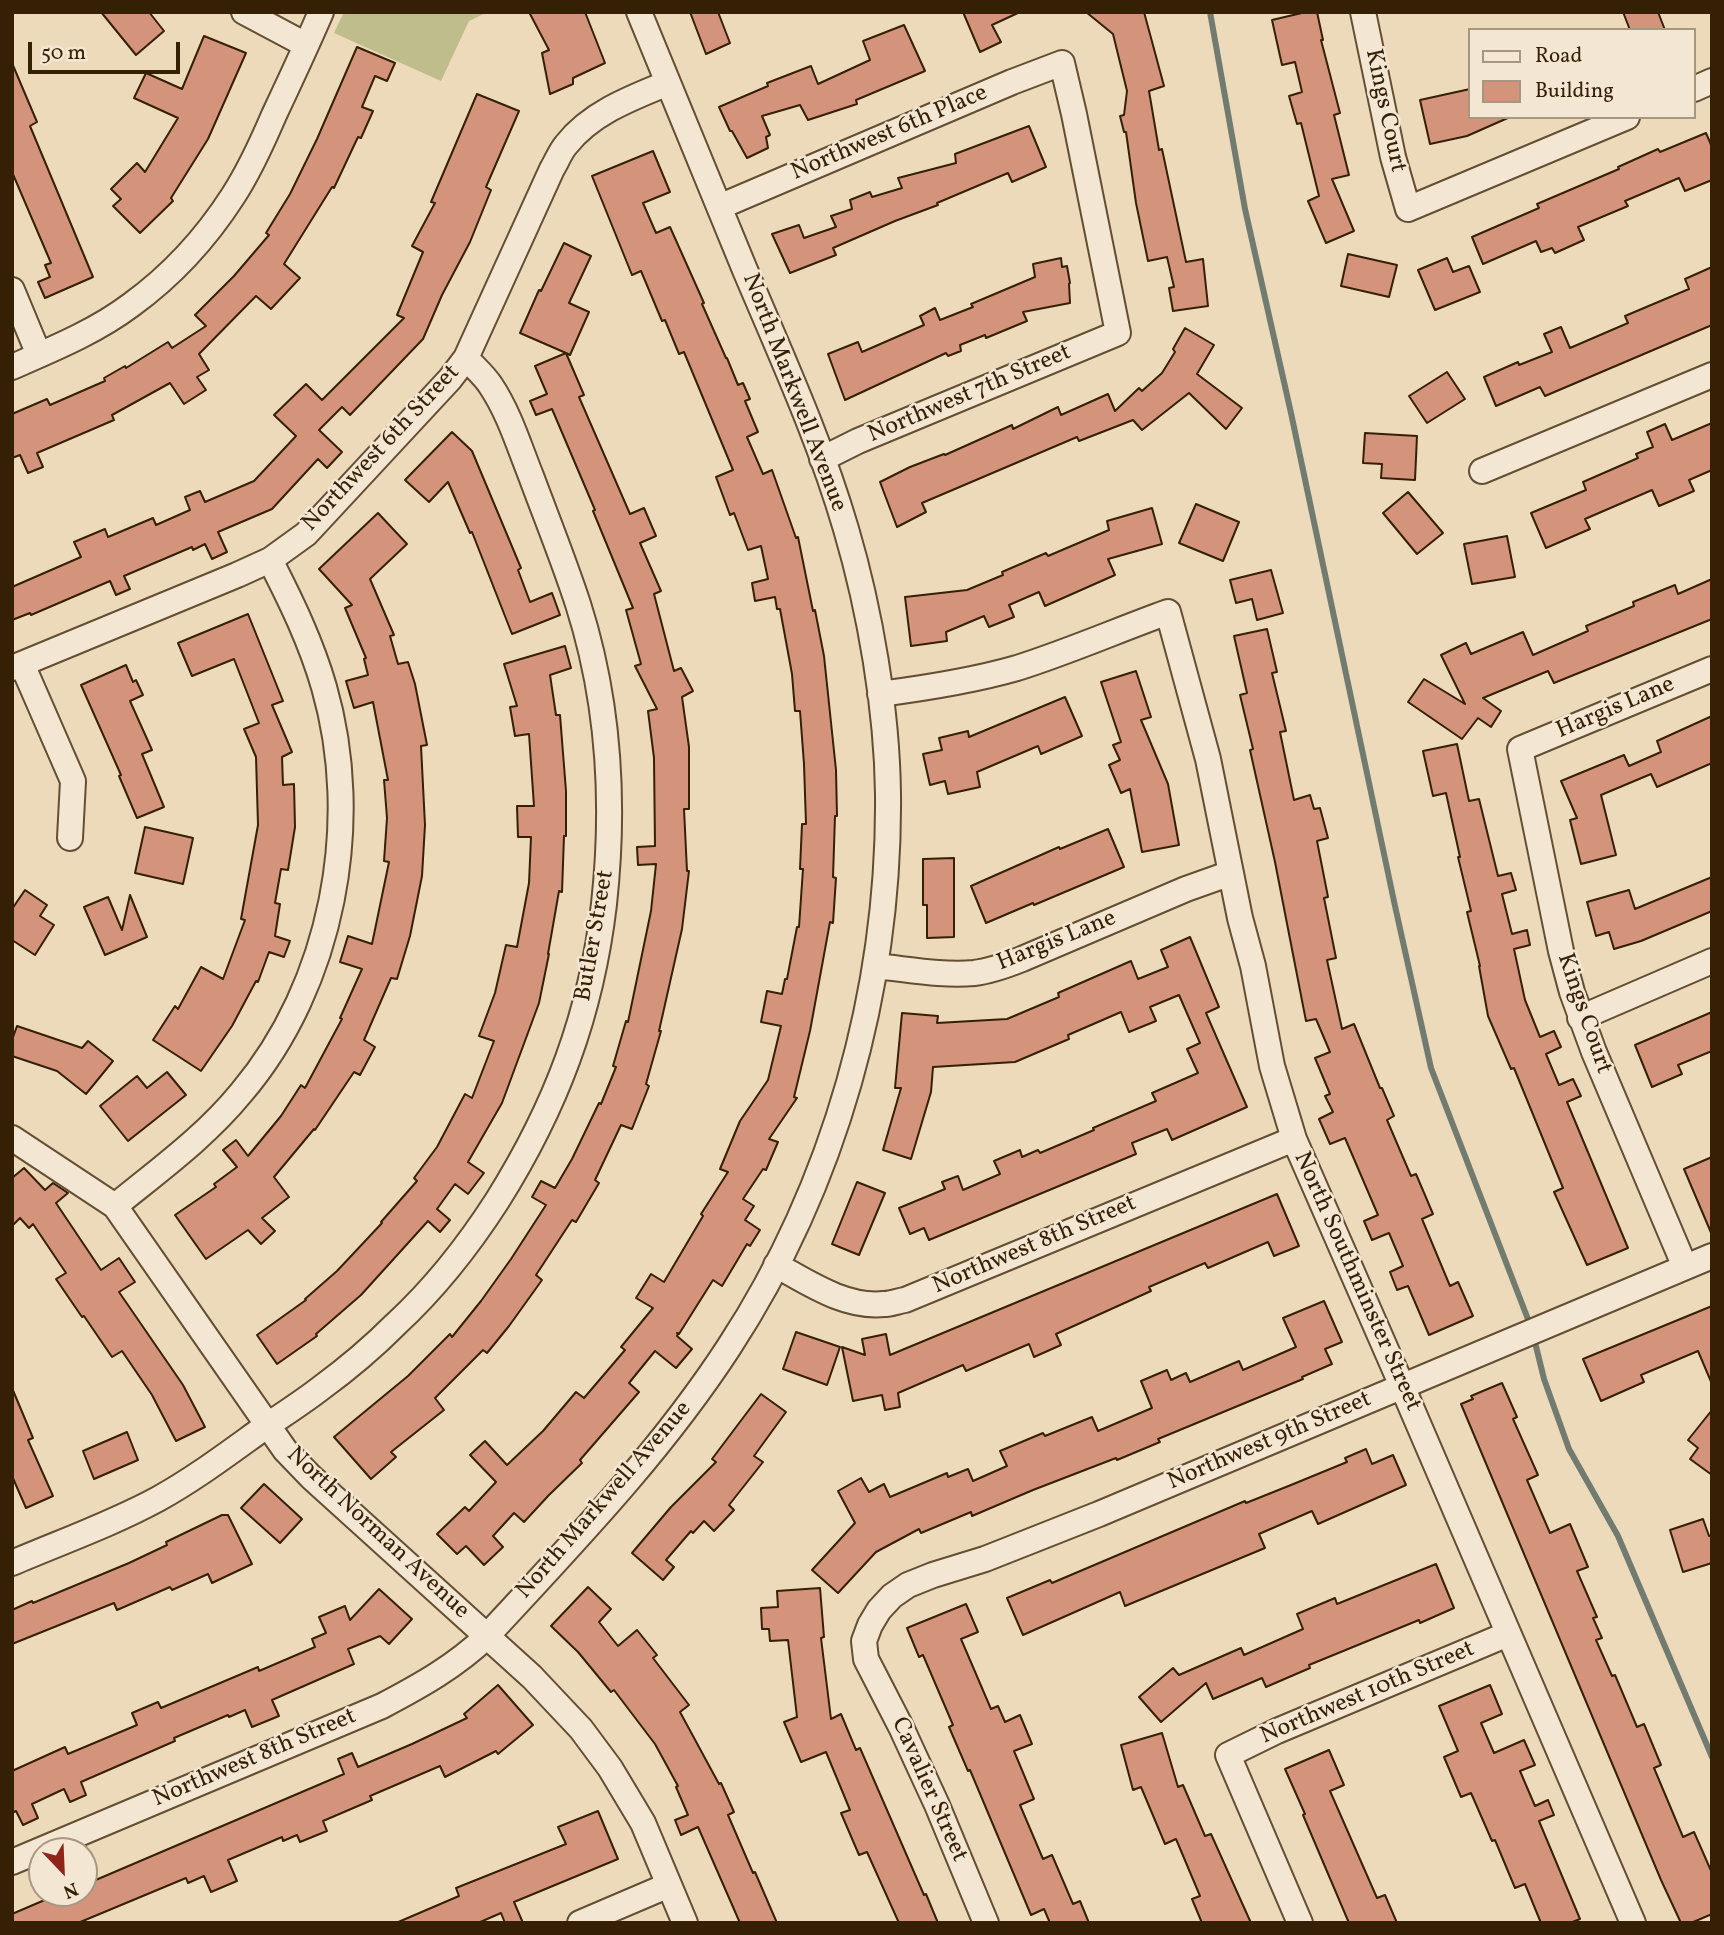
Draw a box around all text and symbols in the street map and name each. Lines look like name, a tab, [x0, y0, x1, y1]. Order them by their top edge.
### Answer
scale bar	[32, 28, 184, 72]
legend	[1468, 28, 1696, 119]
text: 50 m	[41, 39, 86, 68]
text: Road	[1535, 42, 1582, 71]
street label: Kings Court	[1357, 47, 1411, 175]
text: Building	[1535, 77, 1614, 106]
street label: Northwest 6th Place	[788, 80, 992, 188]
street label: North Markwell Avenue	[734, 270, 852, 516]
street label: Northwest 7th Street	[864, 339, 1076, 451]
street label: Northwest 6th Street	[297, 359, 467, 539]
street label: Hargis Lane	[1553, 671, 1679, 747]
street label: Butler Street	[570, 868, 622, 1004]
street label: Hargis Lane	[993, 905, 1121, 979]
street label: Kings Court	[1549, 950, 1617, 1078]
street label: North Southminster Street	[1286, 1148, 1426, 1416]
street label: Northwest 8th Street	[929, 1190, 1141, 1302]
street label: Northwest 9th Street	[1164, 1386, 1376, 1498]
street label: North Markwell Avenue	[511, 1396, 699, 1606]
street label: North Norman Avenue	[280, 1442, 474, 1626]
street label: Northwest 10th Street	[1257, 1636, 1479, 1752]
street label: Northwest 8th Street	[149, 1703, 361, 1815]
street label: Cavalier Street	[883, 1713, 973, 1867]
north arrow	[28, 1837, 98, 1907]
text: N	[59, 1875, 82, 1904]

